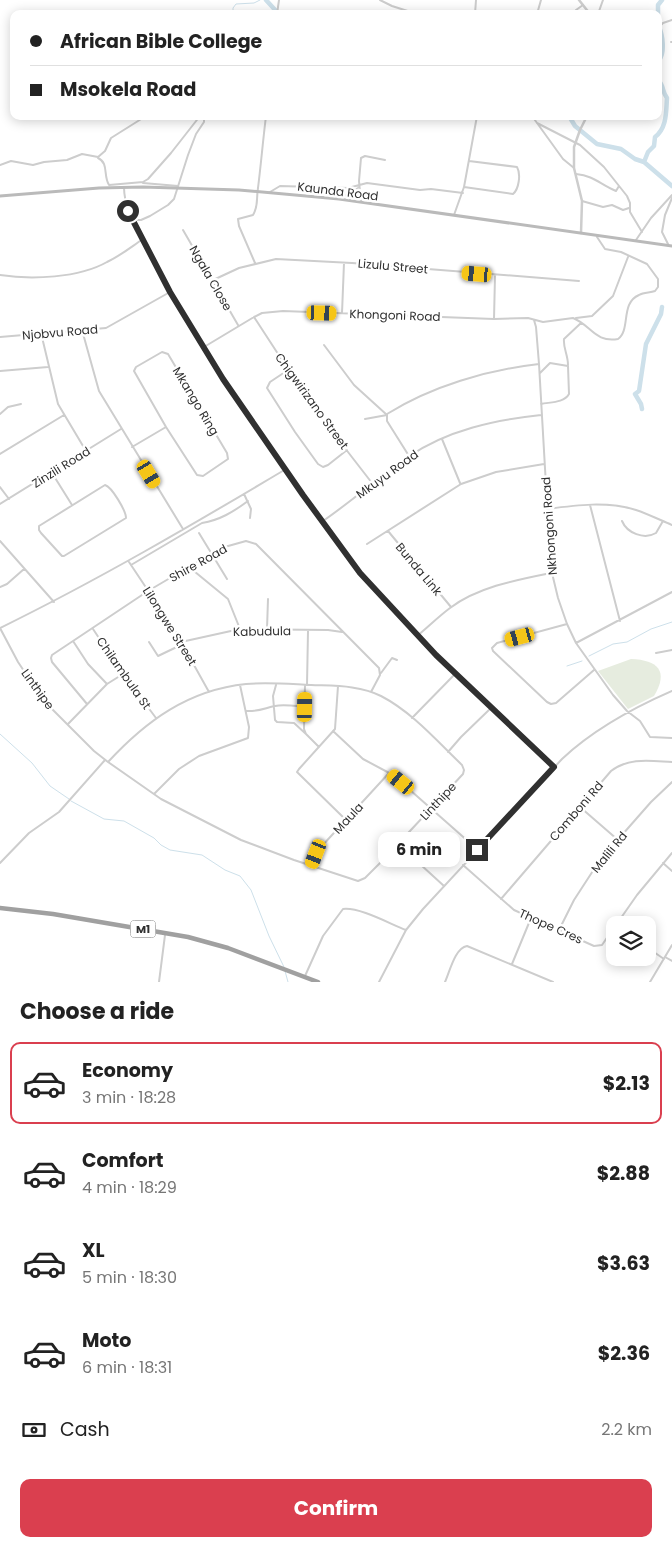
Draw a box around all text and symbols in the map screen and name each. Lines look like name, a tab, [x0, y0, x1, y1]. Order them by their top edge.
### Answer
text: African Bible College	[60, 28, 262, 55]
text: Msokela Road	[60, 76, 196, 103]
street label: Kaunda Road	[297, 178, 379, 204]
route start	[117, 200, 139, 222]
street label: Ngala Close	[186, 242, 236, 314]
street label: Lizulu Street	[357, 254, 429, 278]
car	[461, 265, 492, 283]
car	[306, 305, 337, 321]
street label: Khongoni Road	[349, 305, 441, 325]
street label: Njobvu Road	[21, 320, 99, 344]
street label: Chigwirizano Street	[271, 349, 353, 453]
street label: Mkango Ring	[169, 363, 223, 439]
street label: Zinzili Road	[29, 442, 93, 492]
street label: Mkuyu Road	[352, 446, 422, 502]
car	[134, 457, 163, 491]
street label: Nkhongoni Road	[537, 476, 561, 576]
street label: Bunda Link	[392, 539, 447, 600]
street label: Shire Road	[166, 540, 230, 586]
street label: Lilongwe Street	[139, 583, 201, 669]
street label: Kabudula	[233, 622, 291, 640]
car	[503, 626, 536, 648]
street label: Chilambula St	[93, 633, 155, 713]
street label: Linthipe	[17, 665, 59, 713]
car	[297, 692, 312, 722]
car	[384, 767, 417, 797]
street label: Comboni Rd	[545, 777, 607, 845]
street label: Linthipe	[416, 778, 460, 824]
street label: Maula	[329, 799, 367, 837]
street label: Malili Rd	[587, 828, 631, 876]
callout: 6 min	[377, 832, 460, 868]
car	[303, 837, 328, 871]
text: 6 min	[396, 838, 442, 861]
route end	[466, 839, 488, 861]
street label: Thope Cres	[516, 904, 586, 948]
map controls	[606, 916, 656, 966]
button: layers	[606, 916, 656, 966]
road number: M1	[130, 921, 156, 938]
text: Choose a ride	[20, 996, 174, 1027]
text: Economy	[82, 1057, 173, 1084]
icon: car	[22, 1061, 67, 1106]
text: $2.13	[603, 1070, 650, 1097]
text: 3 min · 18:28	[82, 1086, 176, 1109]
text: Comfort	[82, 1147, 164, 1174]
icon: car	[22, 1151, 67, 1196]
text: $2.88	[597, 1160, 650, 1187]
text: 4 min · 18:29	[82, 1176, 177, 1199]
text: XL	[82, 1237, 105, 1264]
icon: car	[22, 1241, 67, 1286]
text: $3.63	[597, 1250, 650, 1277]
text: 5 min · 18:30	[82, 1266, 177, 1289]
text: Moto	[82, 1327, 131, 1354]
icon: car	[22, 1331, 67, 1376]
text: $2.36	[598, 1340, 650, 1367]
text: 6 min · 18:31	[82, 1356, 172, 1379]
icon: cash	[20, 1416, 48, 1444]
text: Cash	[60, 1416, 110, 1443]
text: 2.2 km	[601, 1418, 652, 1441]
button: Confirm	[20, 1479, 652, 1537]

